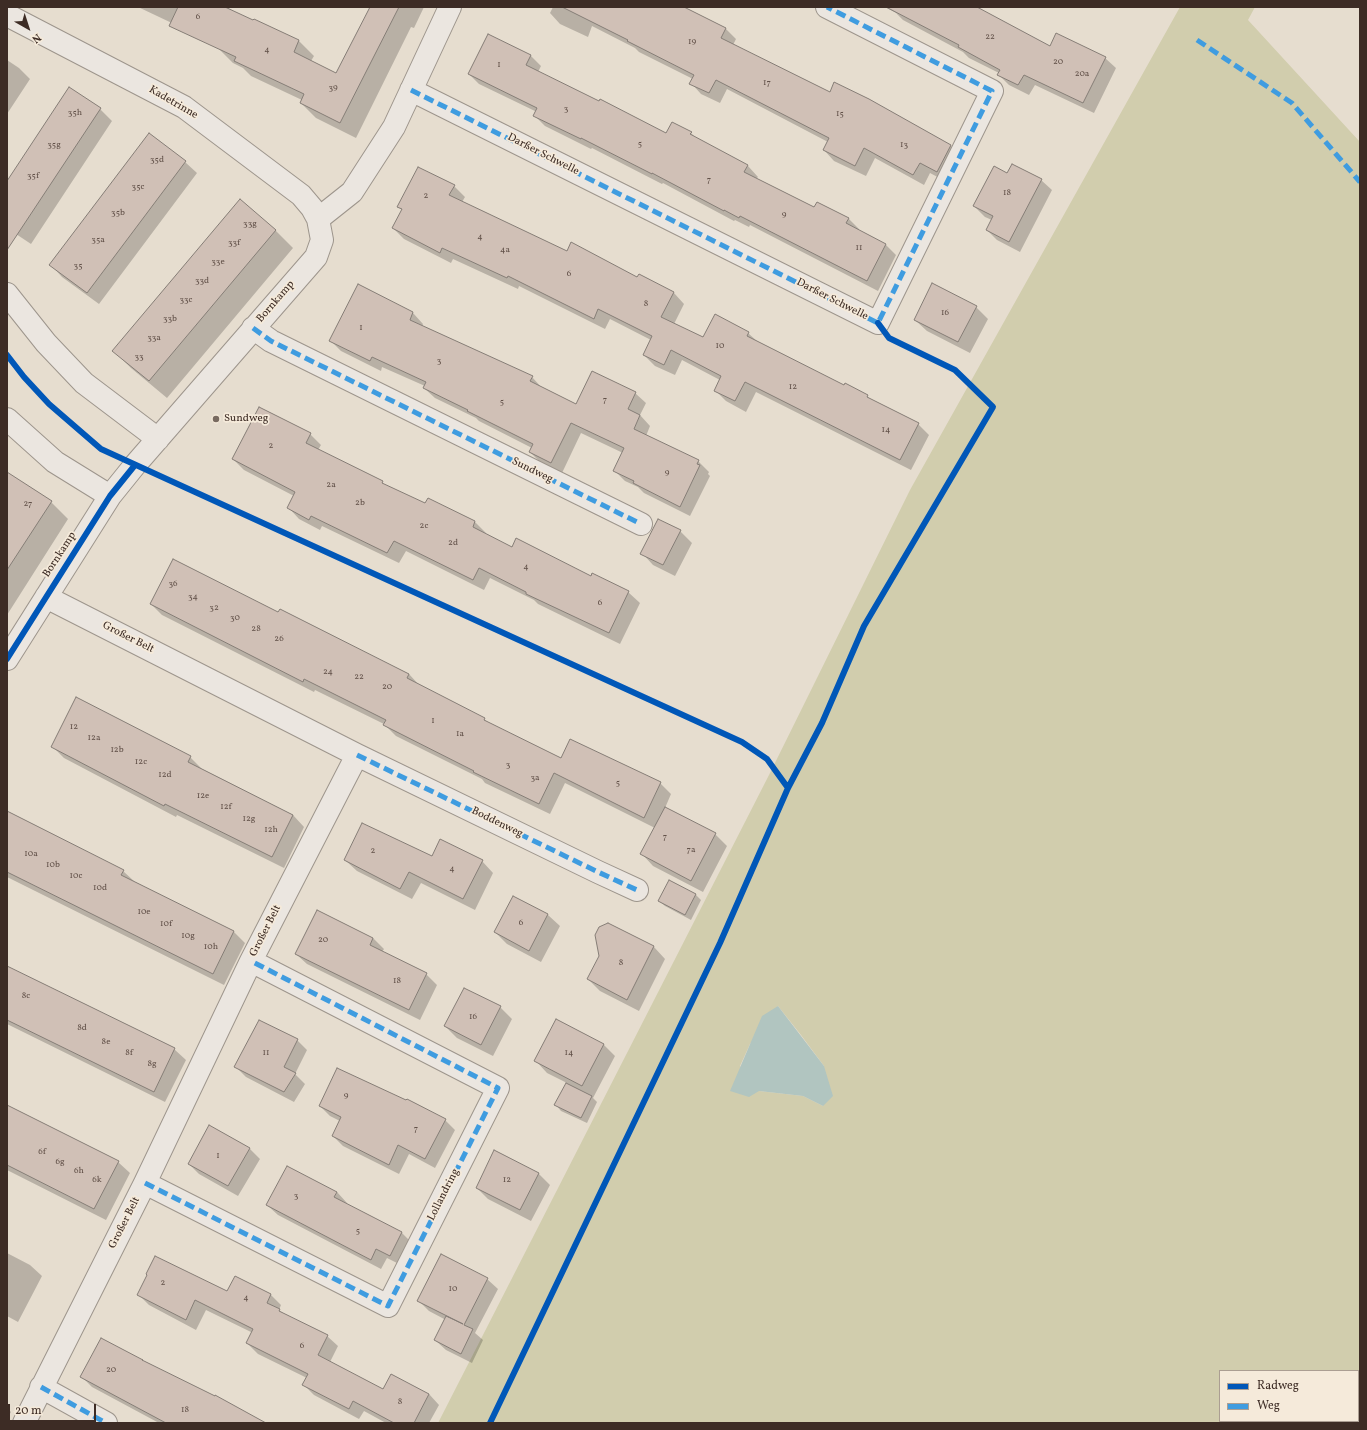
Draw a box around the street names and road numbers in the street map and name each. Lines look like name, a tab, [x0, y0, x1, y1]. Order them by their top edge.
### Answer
street label: Kadetrinne	[146, 84, 200, 122]
street label: Darßer Schwelle	[505, 131, 581, 179]
street label: Darßer Schwelle	[794, 276, 870, 324]
street label: Bornkamp	[254, 278, 298, 326]
street label: Sundweg	[509, 455, 555, 487]
street label: Bornkamp	[40, 530, 80, 580]
street label: Großer Belt	[100, 619, 156, 657]
street label: Boddenweg	[469, 805, 525, 841]
street label: Großer Belt	[247, 903, 285, 959]
street label: Lollandring	[425, 1167, 463, 1223]
street label: Großer Belt	[106, 1195, 144, 1251]

